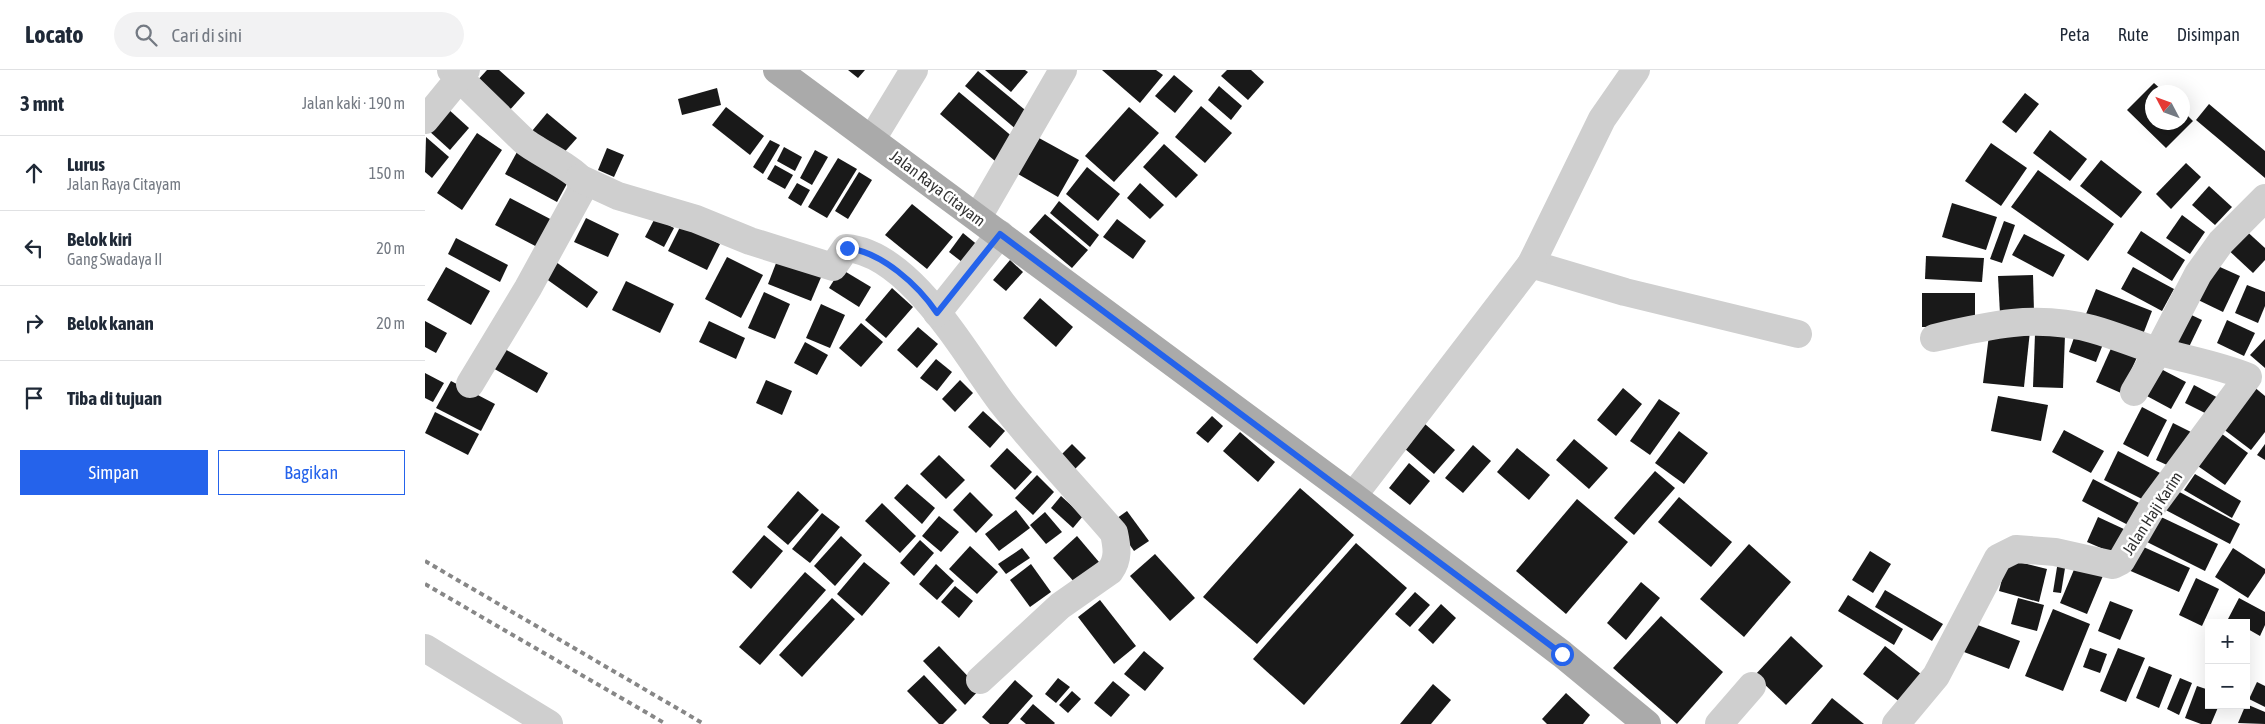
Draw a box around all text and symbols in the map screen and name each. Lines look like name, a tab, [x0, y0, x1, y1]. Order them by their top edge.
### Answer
search box	[114, 12, 464, 57]
text: Locato	[25, 21, 84, 48]
icon: search	[132, 21, 160, 49]
text: Cari di sini	[172, 24, 242, 46]
text: Peta	[2059, 24, 2090, 45]
text: Rute	[2118, 24, 2149, 45]
text: Disimpan	[2177, 24, 2240, 45]
north arrow	[2145, 85, 2190, 130]
text: 3 mnt	[20, 91, 64, 115]
text: Jalan kaki · 190 m	[302, 94, 405, 112]
street label: Jalan Raya Citayam	[886, 146, 989, 230]
text: Lurus	[67, 153, 105, 175]
icon: ahead	[20, 159, 48, 187]
text: 150 m	[369, 164, 405, 182]
text: Jalan Raya Citayam	[67, 175, 181, 193]
text: Belok kiri	[67, 228, 132, 250]
icon: left	[20, 234, 48, 262]
route end	[836, 237, 859, 260]
text: 20 m	[376, 239, 405, 257]
text: Gang Swadaya II	[67, 250, 162, 268]
icon: right	[20, 309, 48, 337]
text: Belok kanan	[67, 312, 154, 334]
text: 20 m	[376, 314, 405, 332]
icon: arrive	[20, 384, 48, 412]
text: Tiba di tujuan	[67, 387, 162, 409]
button: Simpan	[20, 450, 208, 495]
button: Bagikan	[218, 450, 405, 495]
street label: Jalan Haji Karim	[2118, 468, 2186, 558]
map controls	[2205, 619, 2250, 709]
button: +	[2205, 619, 2250, 664]
route start	[1551, 643, 1574, 666]
button: −	[2205, 664, 2250, 709]

